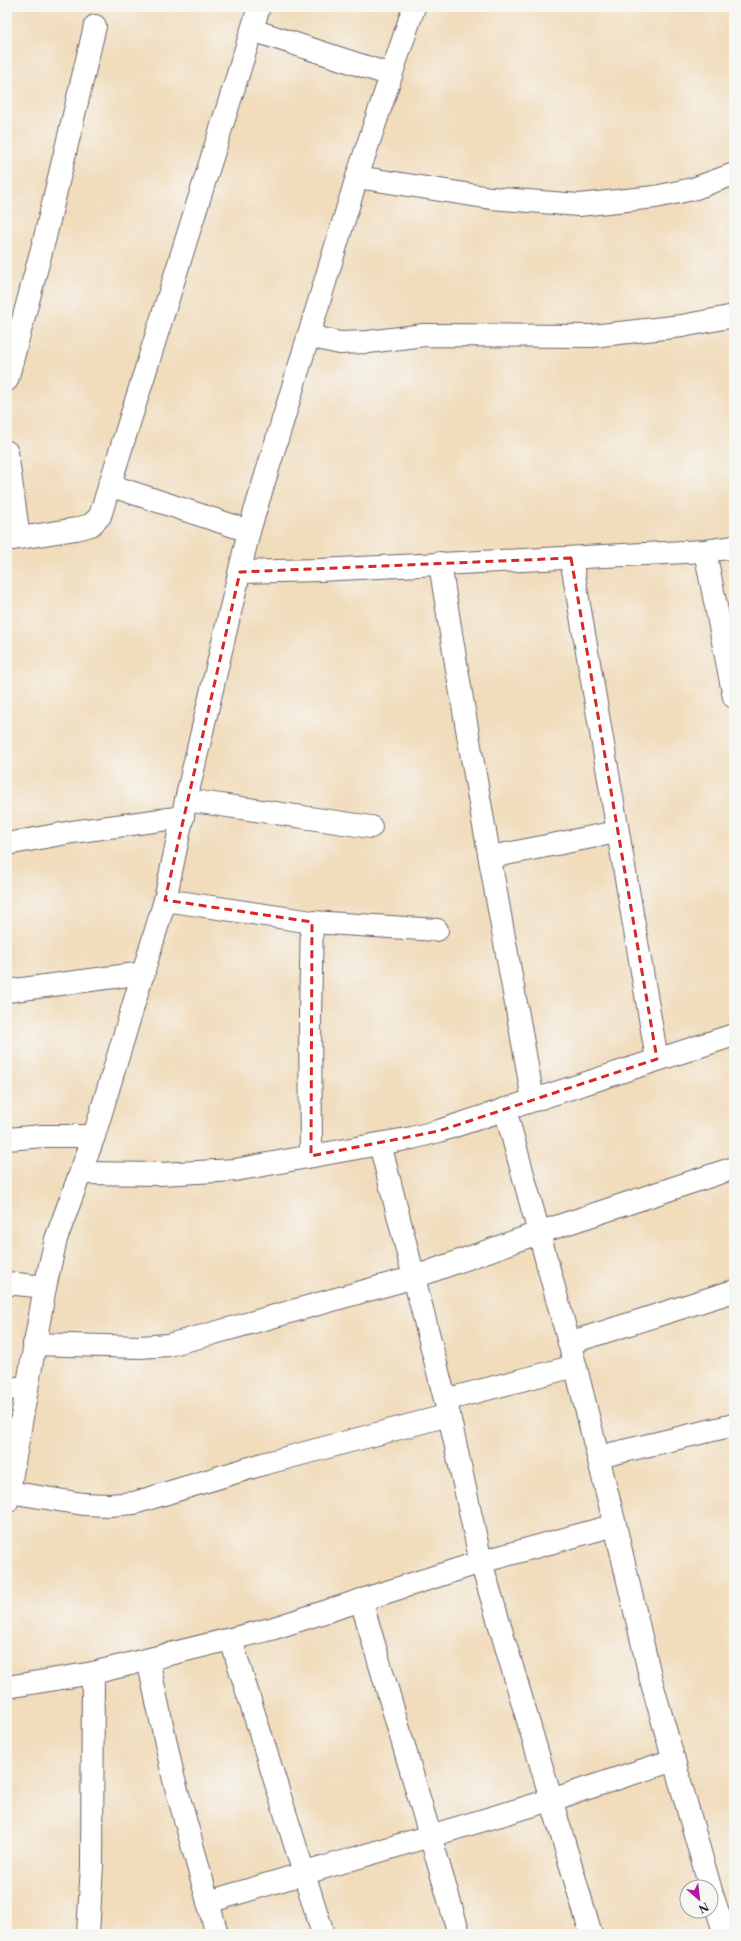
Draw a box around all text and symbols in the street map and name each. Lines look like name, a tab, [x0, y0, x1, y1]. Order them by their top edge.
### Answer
north arrow	[679, 1879, 719, 1919]
text: N	[696, 1899, 711, 1916]

